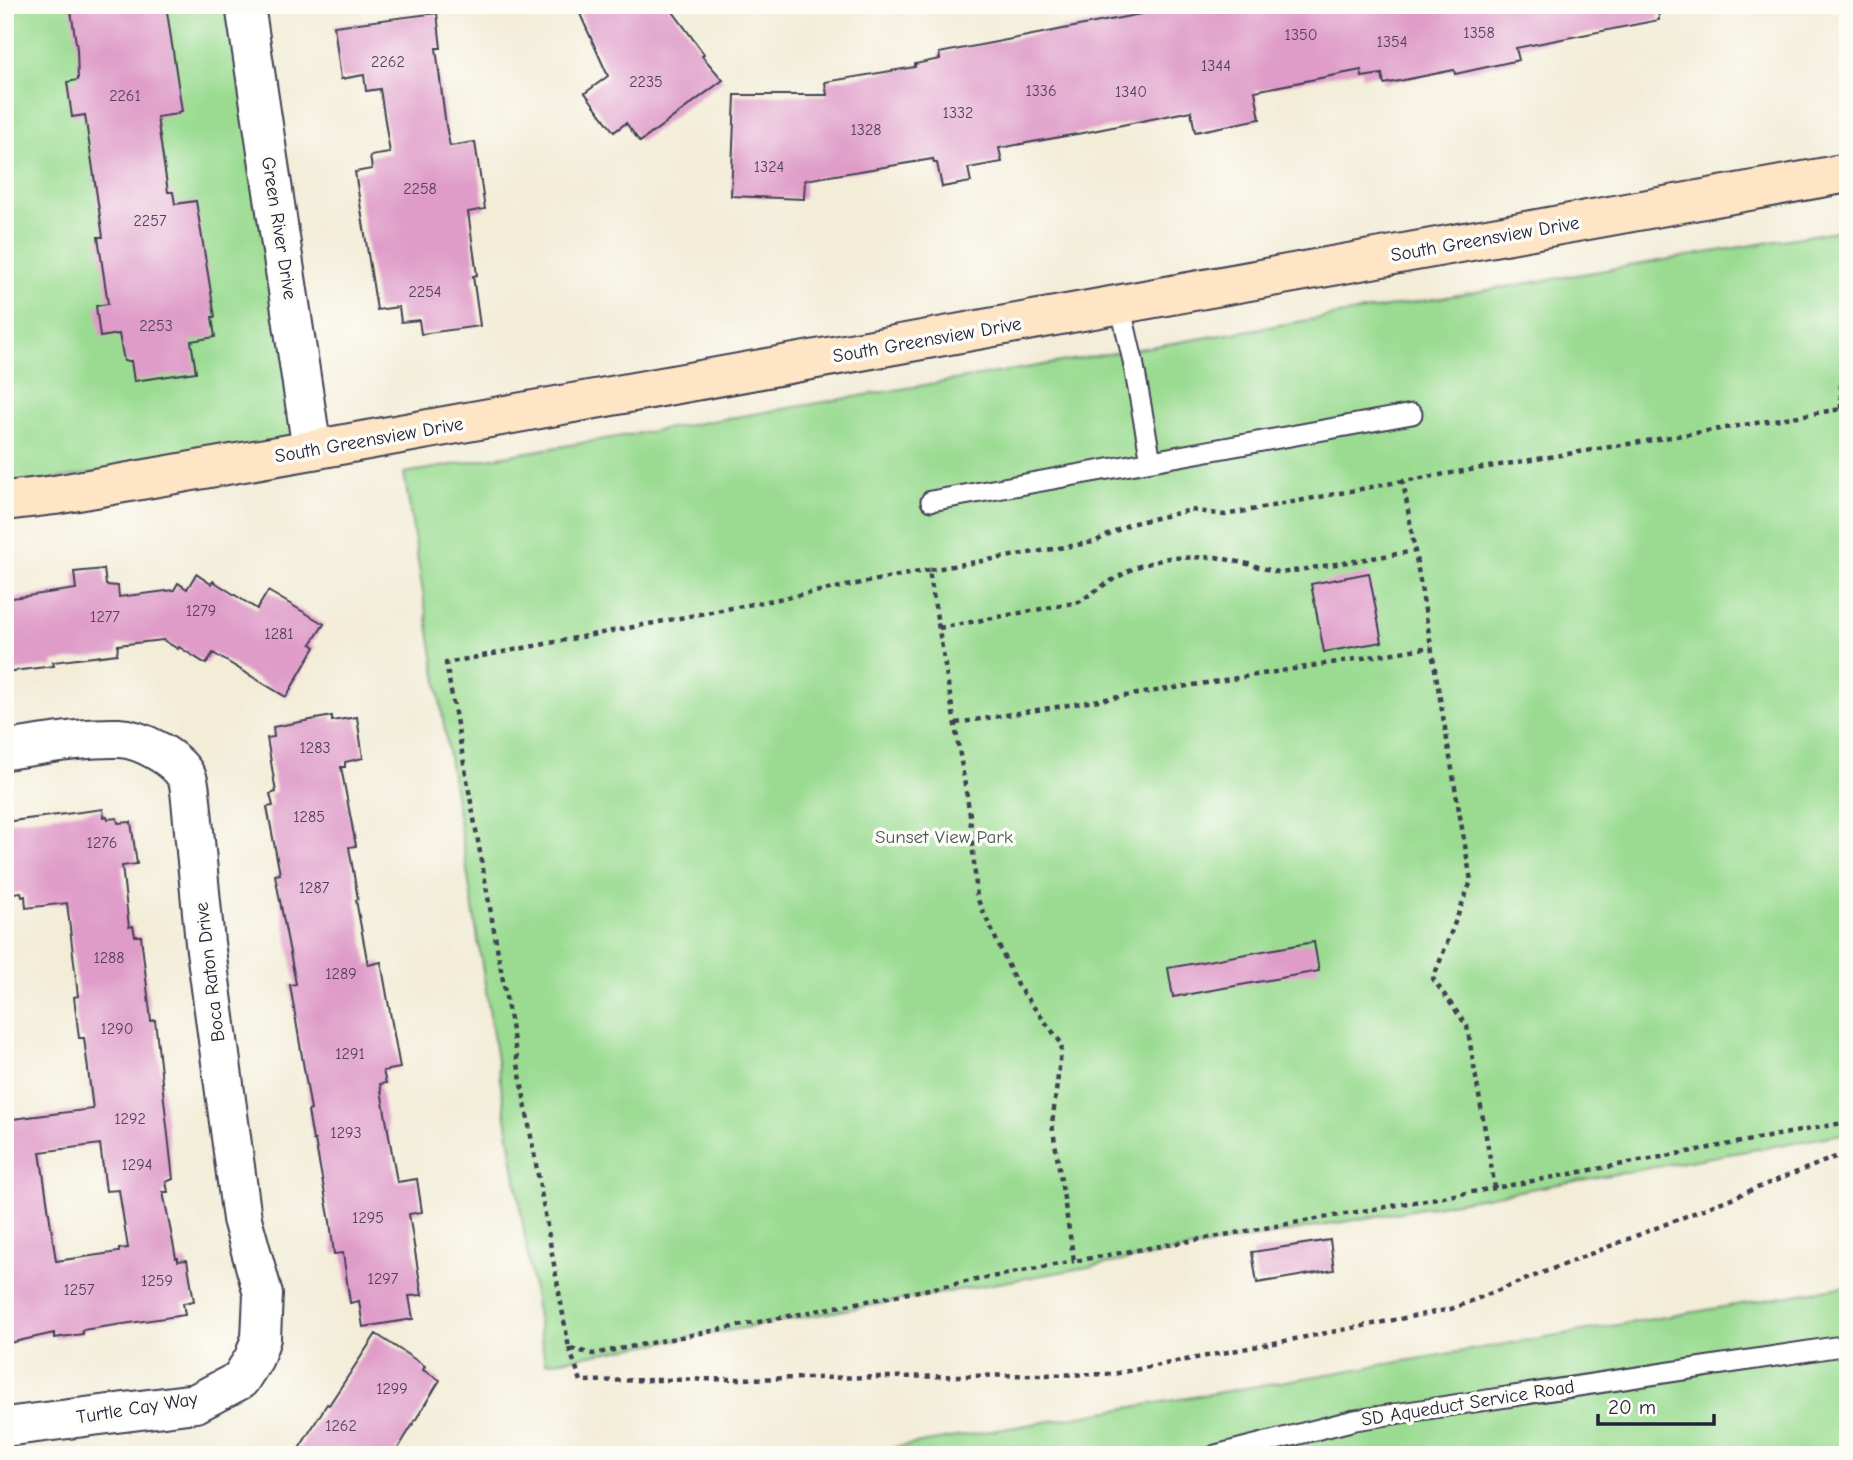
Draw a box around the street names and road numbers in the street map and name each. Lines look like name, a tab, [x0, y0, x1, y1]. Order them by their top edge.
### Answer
street label: Green River Drive	[257, 155, 301, 301]
street label: South Greensview Drive	[1389, 212, 1581, 266]
street label: South Greensview Drive	[831, 313, 1023, 367]
street label: South Greensview Drive	[273, 413, 465, 467]
street label: Boca Raton Drive	[191, 901, 229, 1043]
street label: SD Aqueduct Service Road	[1360, 1375, 1576, 1431]
street label: Turtle Cay Way	[75, 1387, 200, 1428]

